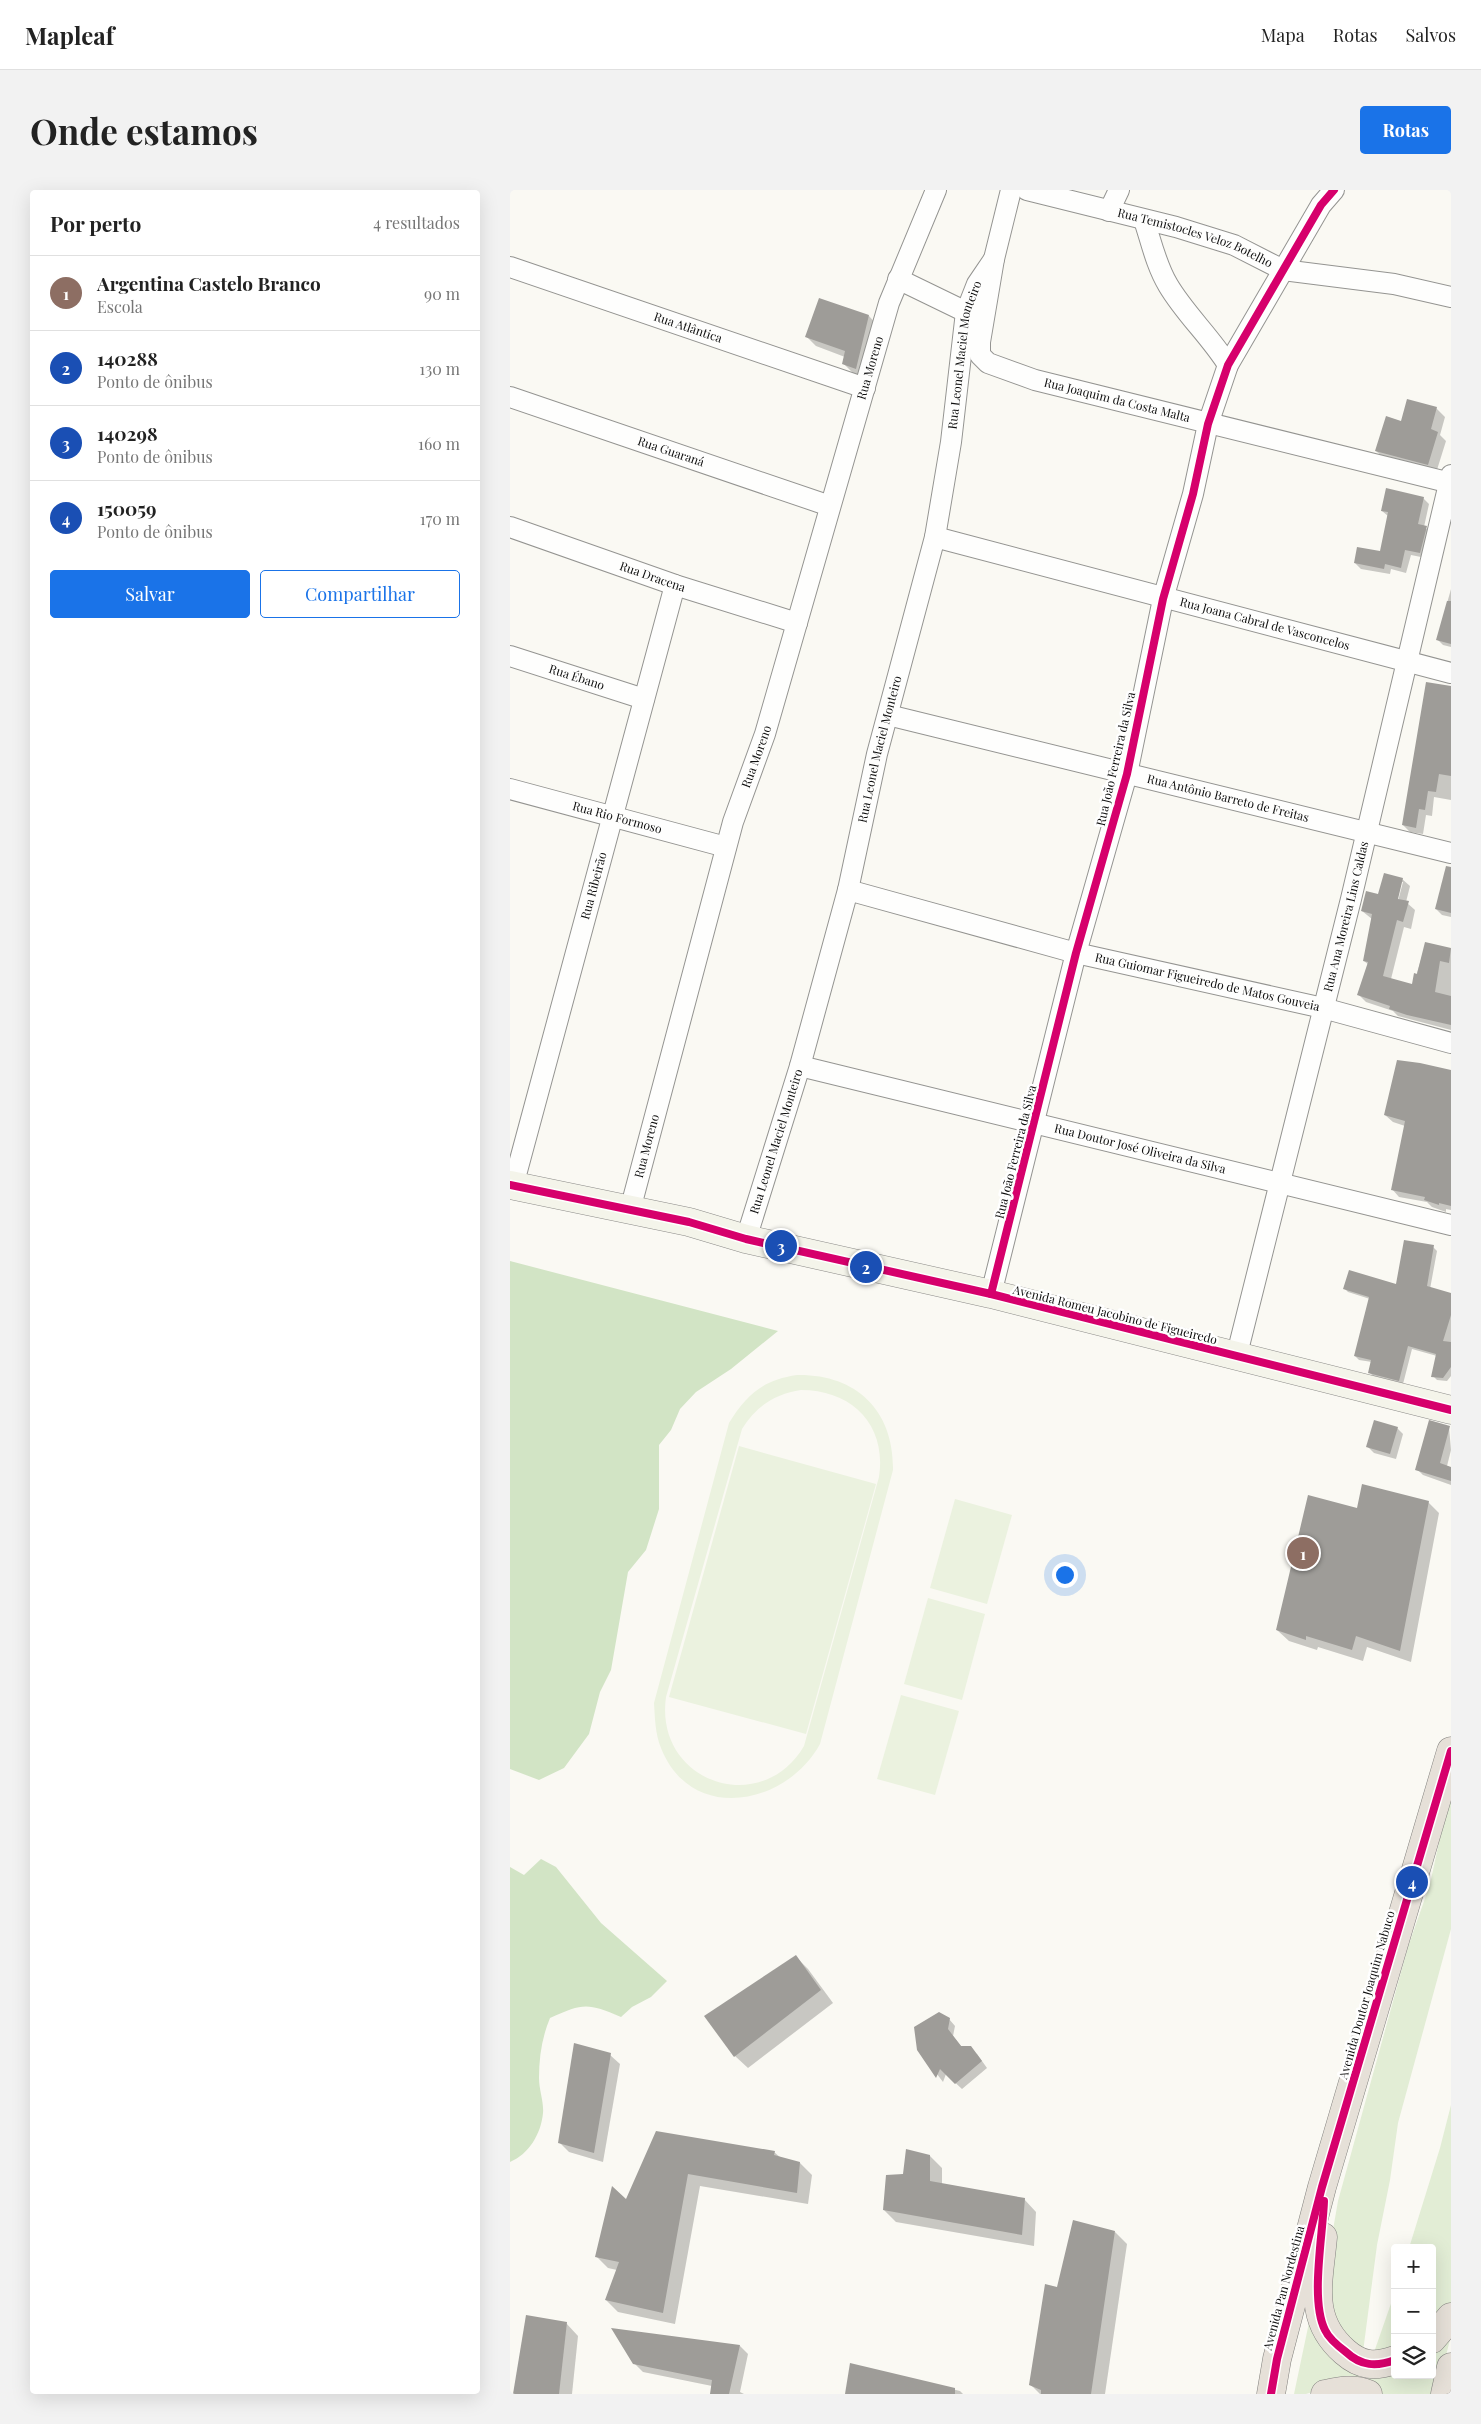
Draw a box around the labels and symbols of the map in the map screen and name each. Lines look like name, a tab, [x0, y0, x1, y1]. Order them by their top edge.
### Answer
street label: Rua Temistocles Veloz Botelho	[1116, 204, 1276, 271]
street label: Rua Leonel Maciel Monteiro	[944, 278, 985, 430]
street label: Rua Atlântica	[652, 308, 725, 346]
street label: Rua Moreno	[853, 334, 886, 401]
street label: Rua Joaquim da Costa Malta	[1043, 374, 1192, 425]
street label: Rua Guaraná	[636, 432, 707, 470]
street label: Rua Dracena	[618, 557, 688, 595]
street label: Rua Joana Cabral de Vasconcelos	[1178, 593, 1352, 653]
street label: Rua Ébano	[547, 660, 607, 693]
street label: Rua Leonel Maciel Monteiro	[854, 673, 905, 824]
street label: Rua João Ferreira da Silva	[1092, 690, 1138, 827]
street label: Rua Moreno	[737, 723, 774, 790]
street label: Rua Antônio Barreto de Freitas	[1146, 770, 1311, 825]
street label: Rua Rio Formoso	[571, 797, 664, 837]
street label: Rua Ana Moreira Lins Caldas	[1319, 839, 1371, 993]
street label: Rua Ribeirão	[576, 850, 610, 921]
street label: Rua Guiomar Figueiredo de Matos Gouveia	[1094, 948, 1321, 1014]
street label: Rua Leonel Maciel Monteiro	[745, 1067, 806, 1216]
street label: Rua João Ferreira da Silva	[991, 1083, 1039, 1220]
street label: Rua Moreno	[630, 1112, 662, 1180]
street label: Rua Doutor José Oliveira da Silva	[1053, 1119, 1228, 1177]
pin: 3	[765, 1227, 797, 1265]
pin: 2	[850, 1248, 882, 1286]
street label: Avenida Romeu Jacobino de Figueiredo	[1010, 1281, 1219, 1347]
pin: 1	[1287, 1534, 1319, 1572]
your location	[1052, 1562, 1078, 1588]
pin: 4	[1396, 1863, 1428, 1901]
street label: Avenida Doutor Joaquim Nabuco	[1334, 1908, 1398, 2082]
street label: Avenida Pan Nordestina	[1258, 2224, 1307, 2353]

